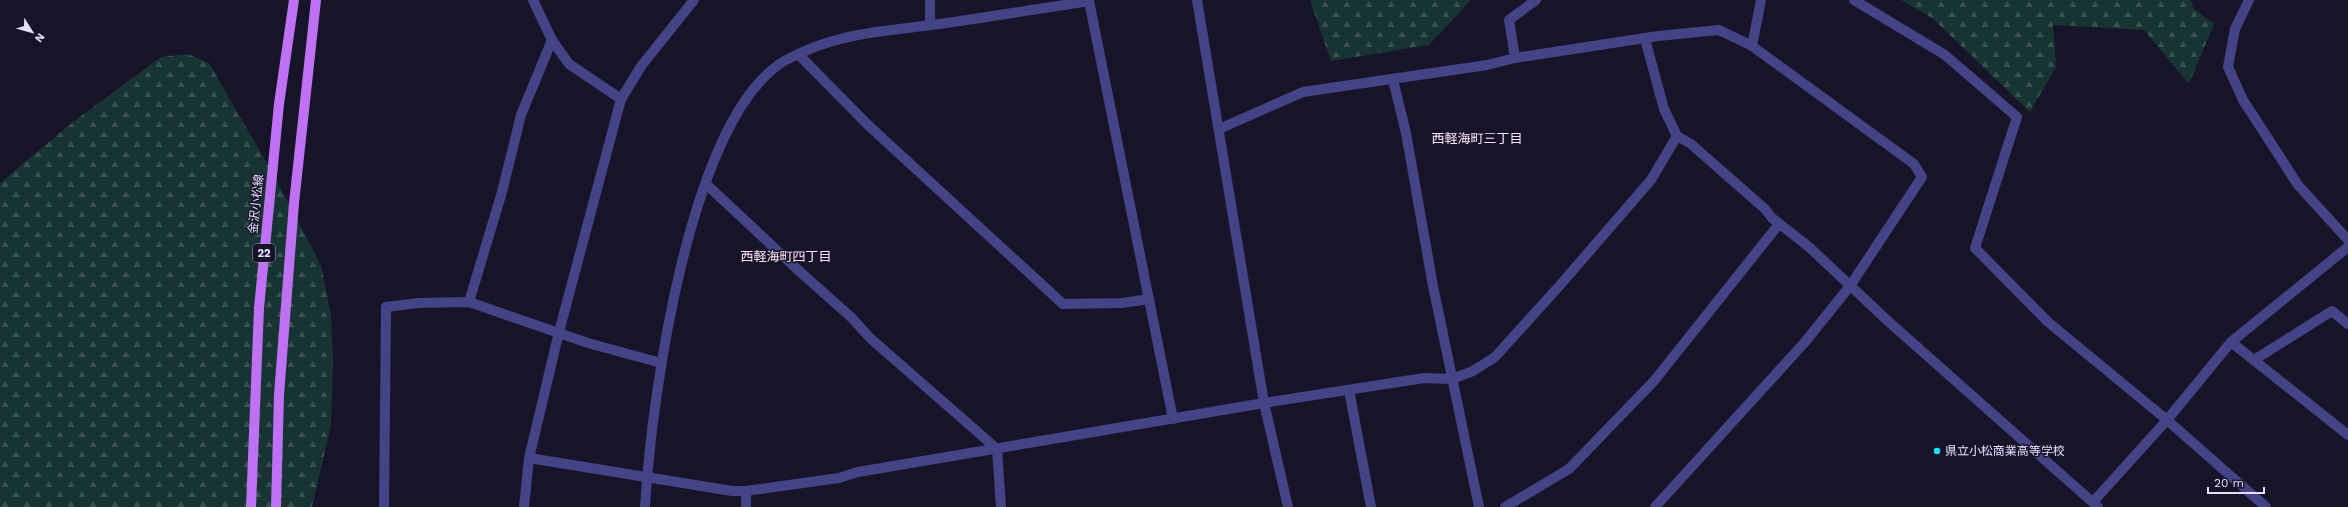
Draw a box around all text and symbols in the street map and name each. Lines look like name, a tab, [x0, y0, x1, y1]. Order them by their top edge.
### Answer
north arrow	[12, 12, 52, 52]
text: N	[32, 31, 47, 45]
district label: 西軽海町三丁目	[1431, 131, 1523, 146]
street label: 金沢小松線	[246, 173, 266, 235]
road number: 22	[253, 244, 275, 262]
district label: 西軽海町四丁目	[740, 249, 832, 264]
place label: 県立小松商業高等学校	[1945, 444, 2065, 458]
marker: 県立小松商業高等学校	[1932, 446, 1942, 456]
scale bar	[2208, 469, 2264, 495]
text: 20 m	[2214, 476, 2244, 490]

